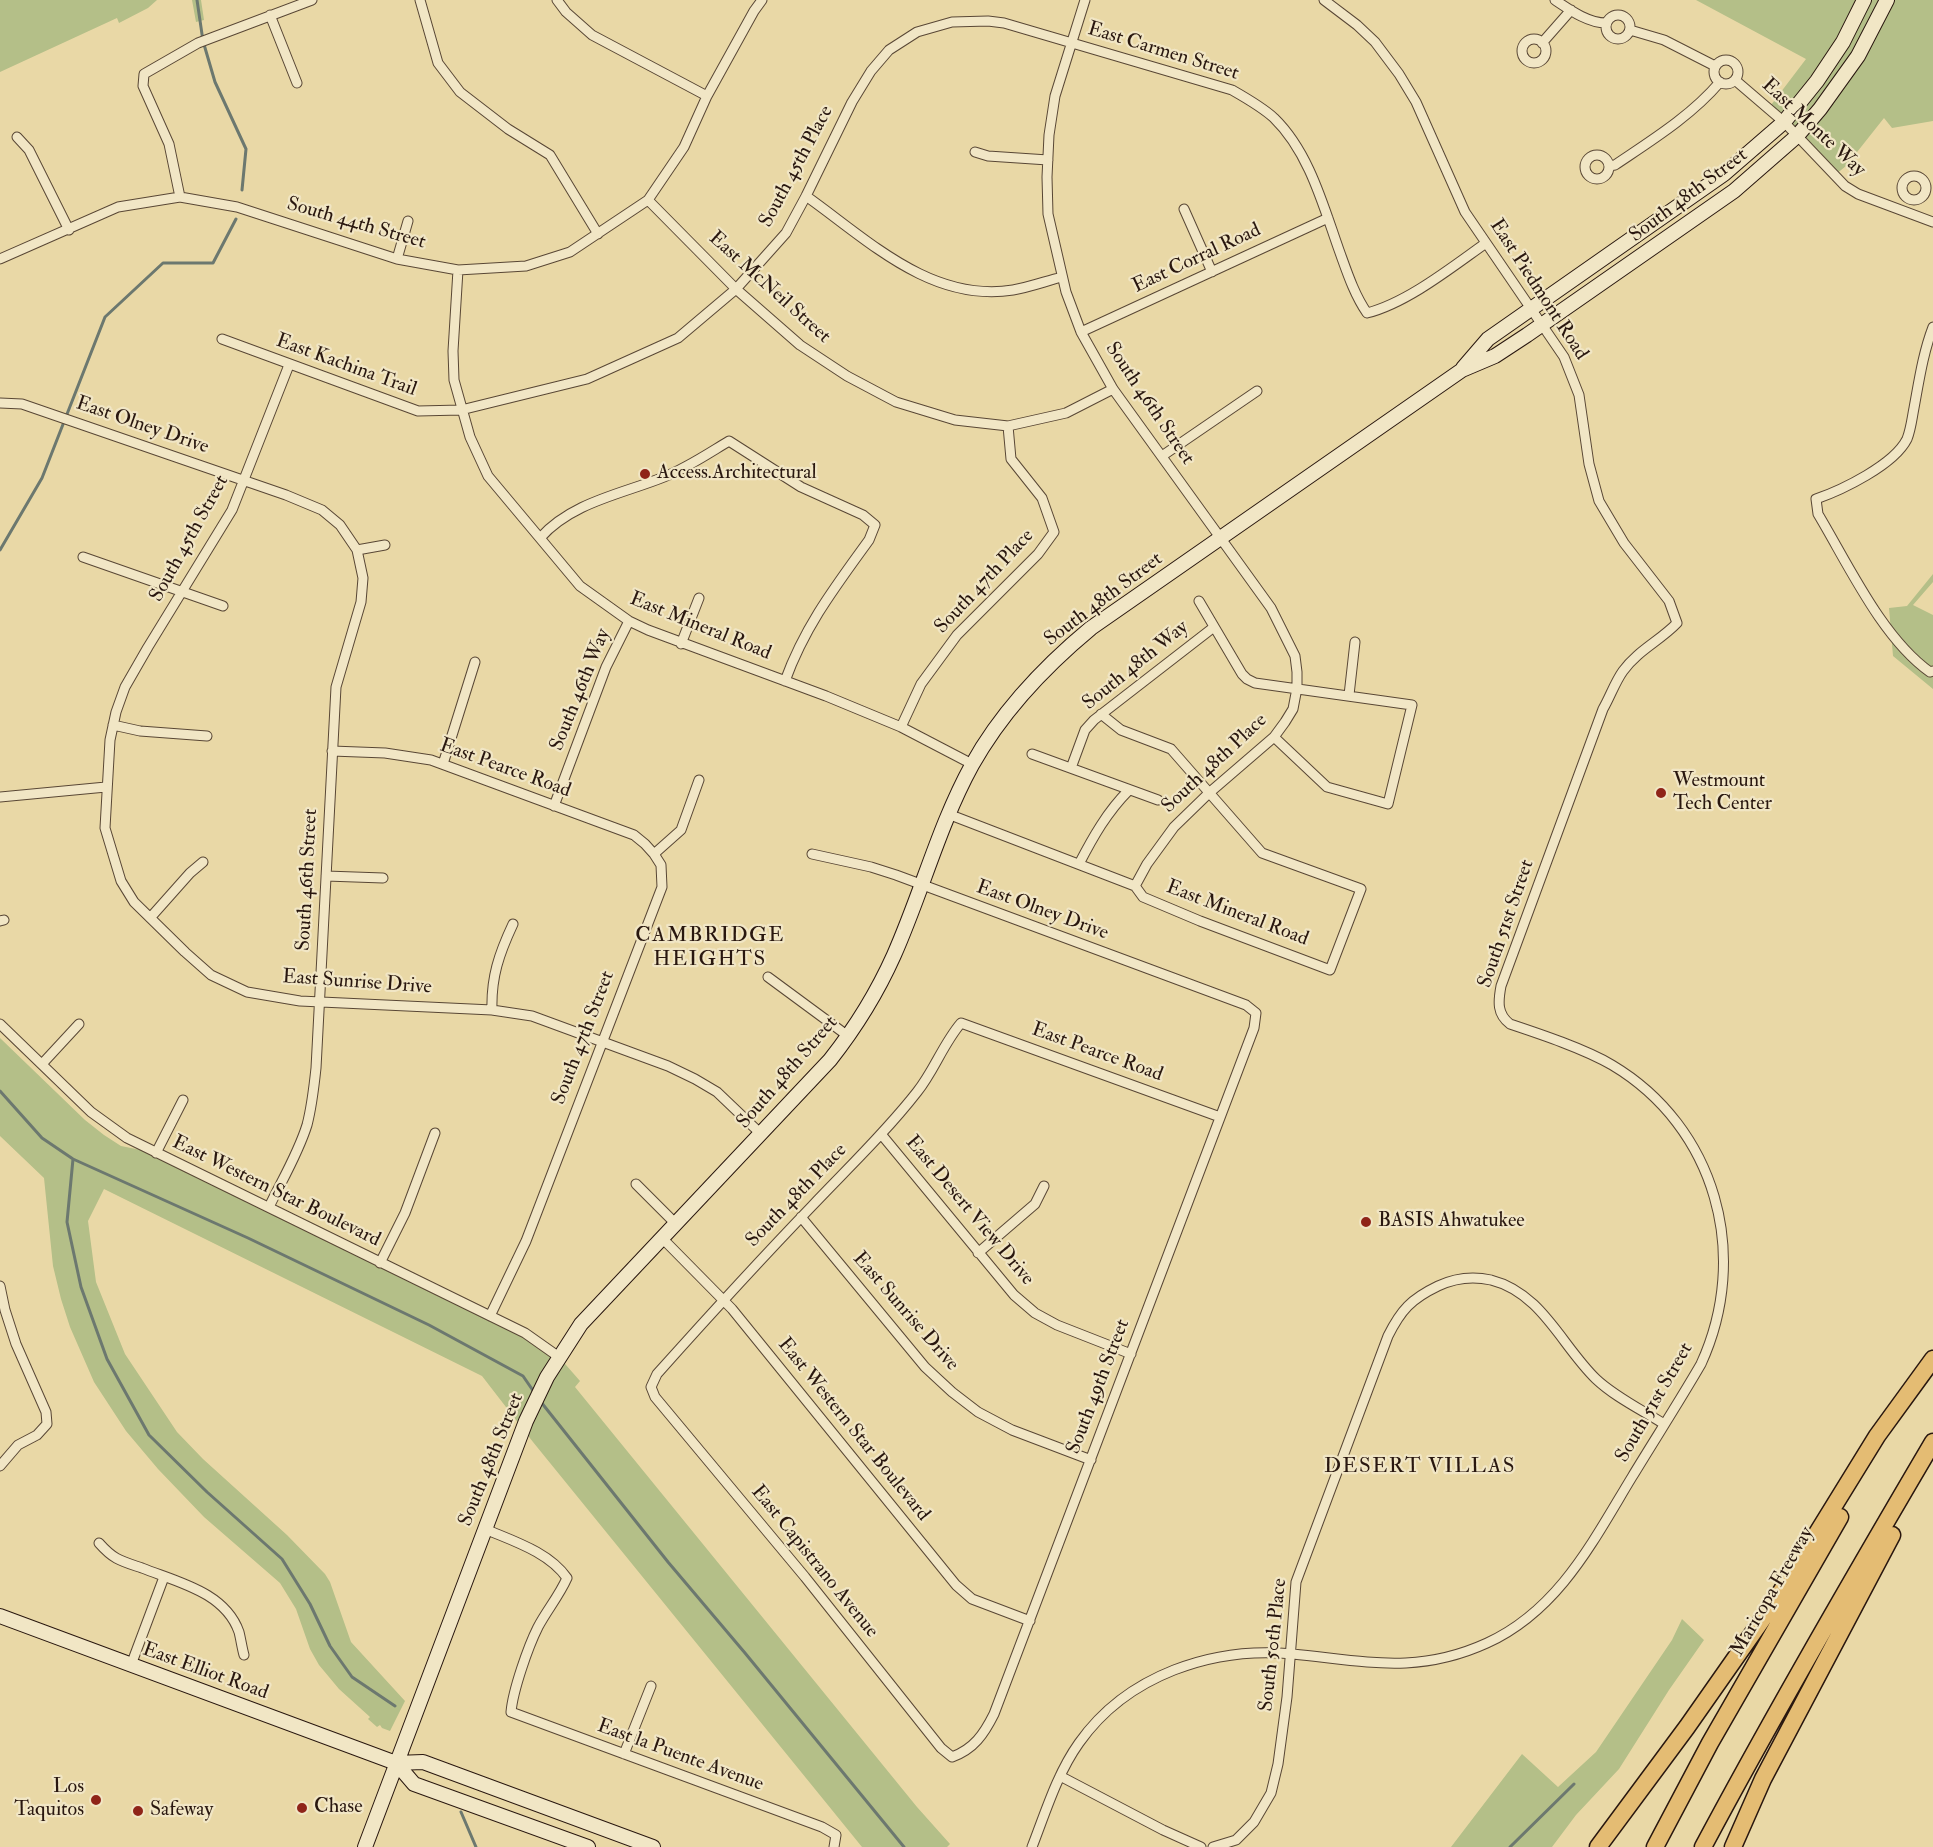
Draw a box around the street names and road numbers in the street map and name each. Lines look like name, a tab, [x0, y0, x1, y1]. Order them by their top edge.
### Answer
street label: East Carmen Street	[1084, 18, 1242, 86]
street label: East Monte Way	[1756, 74, 1870, 182]
street label: South 45th Place	[755, 102, 839, 232]
street label: South 48th Street	[1625, 144, 1753, 248]
street label: South 44th Street	[284, 193, 428, 255]
street label: East Piedmont Road	[1484, 215, 1592, 365]
street label: East Corral Road	[1129, 219, 1265, 299]
street label: East McNeil Street	[703, 227, 835, 349]
street label: East Kachina Trail	[272, 329, 420, 403]
street label: South 46th Street	[1099, 338, 1199, 470]
street label: East Olney Drive	[72, 392, 212, 460]
street label: South 45th Street	[145, 471, 235, 607]
street label: South 47th Place	[930, 525, 1040, 639]
street label: South 48th Street	[1040, 548, 1168, 652]
street label: East Mineral Road	[626, 588, 774, 666]
street label: South 48th Way	[1078, 616, 1194, 716]
street label: South 46th Way	[546, 625, 616, 755]
street label: South 48th Place	[1157, 709, 1273, 819]
street label: East Pearce Road	[436, 734, 574, 804]
street label: South 46th Street	[292, 808, 324, 952]
street label: South 51st Street	[1474, 857, 1540, 991]
street label: East Olney Drive	[973, 876, 1111, 946]
street label: East Mineral Road	[1163, 876, 1311, 952]
street label: East Sunrise Drive	[281, 966, 433, 1000]
street label: South 47th Street	[548, 968, 620, 1108]
street label: South 48th Street	[732, 1012, 844, 1134]
street label: East Pearce Road	[1028, 1018, 1166, 1088]
street label: East Western Star Boulevard	[168, 1131, 384, 1253]
street label: East Desert View Drive	[899, 1131, 1039, 1291]
street label: South 48th Place	[741, 1139, 853, 1253]
street label: East Sunrise Drive	[847, 1248, 963, 1376]
street label: South 49th Street	[1062, 1316, 1136, 1458]
street label: East Western Star Boulevard	[772, 1334, 934, 1526]
street label: South 51st Street	[1611, 1339, 1699, 1467]
street label: South 48th Street	[454, 1390, 530, 1530]
street label: East Capistrano Avenue	[745, 1481, 883, 1643]
street label: Maricopa Freeway	[1726, 1523, 1820, 1661]
street label: South 50th Place	[1255, 1577, 1293, 1713]
street label: East Elliot Road	[139, 1638, 271, 1706]
street label: East la Puente Avenue	[594, 1715, 766, 1797]

